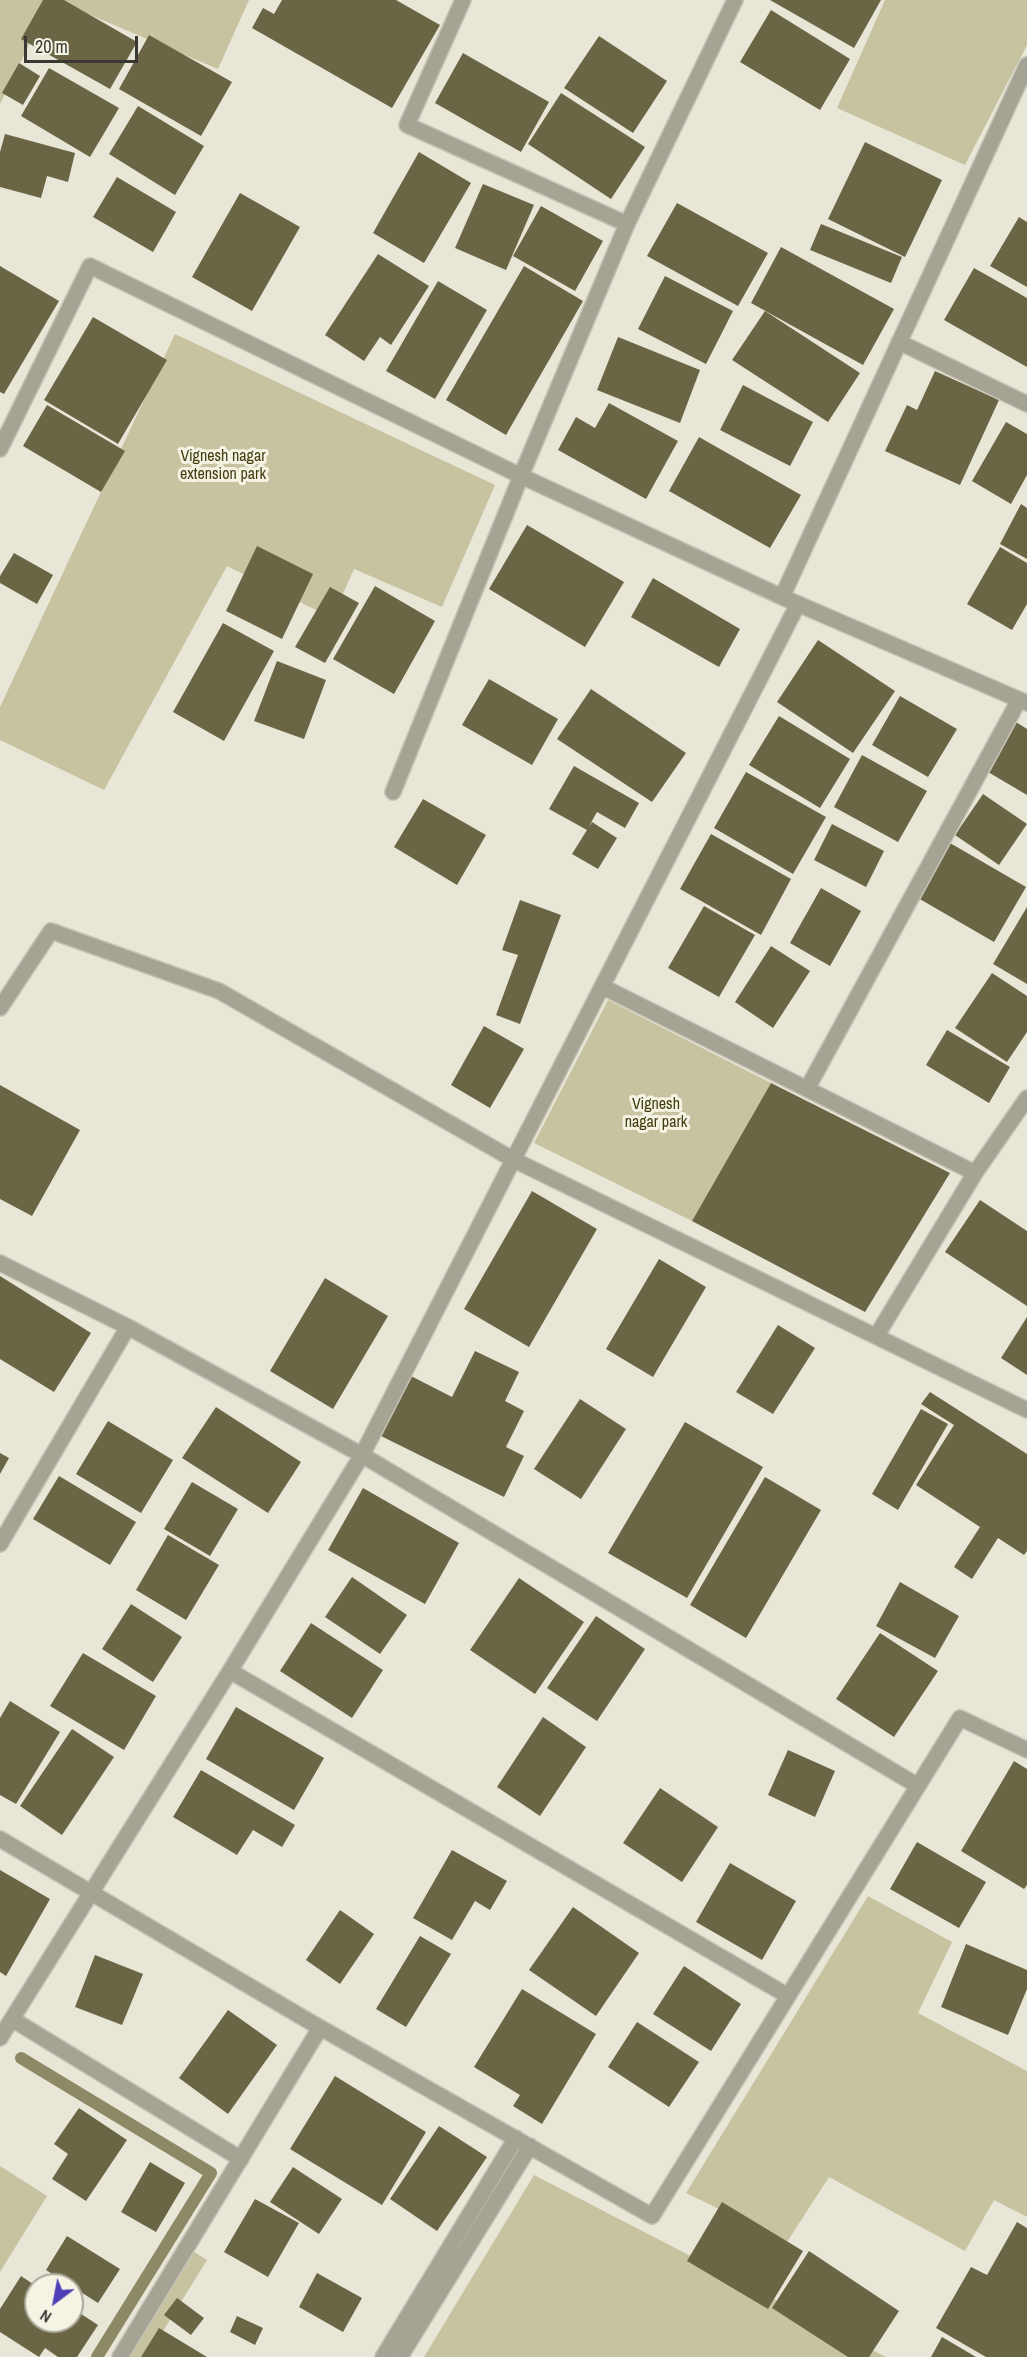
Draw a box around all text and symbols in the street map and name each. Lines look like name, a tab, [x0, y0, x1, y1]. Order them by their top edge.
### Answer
scale bar	[27, 24, 141, 62]
text: 20 m	[35, 34, 68, 59]
park label: Vignesh nagar extension park	[180, 447, 266, 485]
park label: Vignesh nagar park	[625, 1095, 687, 1133]
north arrow	[24, 2273, 84, 2333]
text: N	[36, 2305, 55, 2328]

